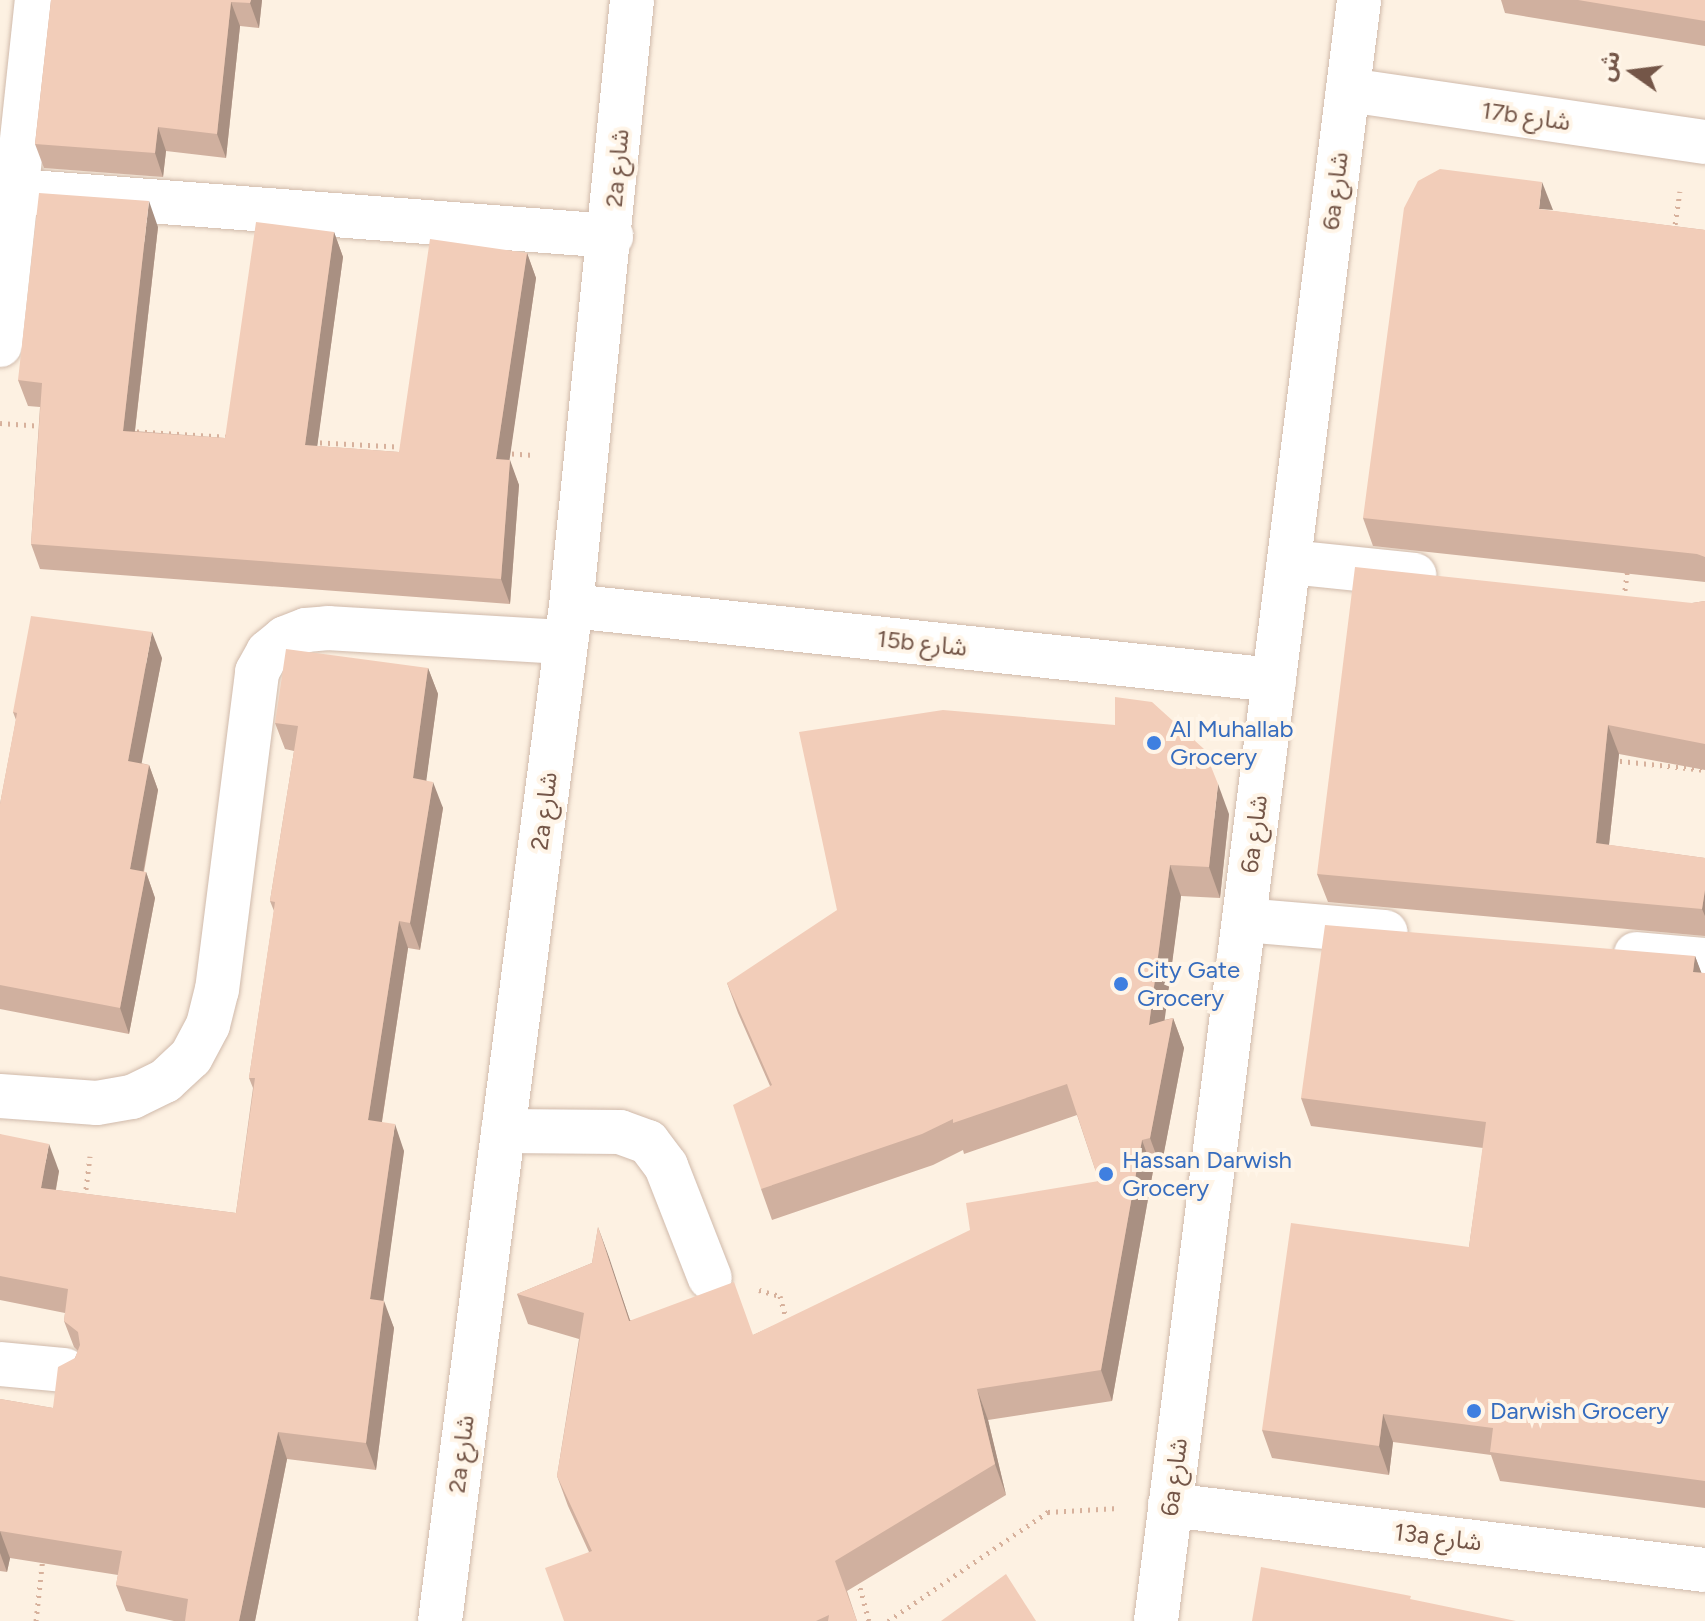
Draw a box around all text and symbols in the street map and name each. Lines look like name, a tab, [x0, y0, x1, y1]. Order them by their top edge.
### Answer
north arrow	[1593, 32, 1673, 112]
text: ش	[1592, 48, 1626, 84]
street label: 17b شارع	[1480, 96, 1572, 136]
street label: 2a شارع	[599, 128, 635, 208]
street label: 6a شارع	[1316, 150, 1354, 232]
street label: 15b شارع	[876, 624, 968, 662]
place label: Al Muhallab Grocery	[1170, 715, 1294, 771]
marker: Al Muhallab Grocery	[1145, 734, 1163, 752]
street label: 2a شارع	[525, 770, 563, 852]
street label: 6a شارع	[1235, 793, 1273, 875]
place label: City Gate Grocery	[1137, 956, 1240, 1012]
marker: City Gate Grocery	[1112, 975, 1130, 993]
place label: Hassan Darwish Grocery	[1122, 1146, 1292, 1202]
marker: Hassan Darwish Grocery	[1097, 1165, 1115, 1183]
place label: Darwish Grocery	[1490, 1397, 1669, 1425]
marker: Darwish Grocery	[1465, 1402, 1483, 1420]
street label: 2a شارع	[442, 1413, 480, 1495]
street label: 6a شارع	[1155, 1436, 1193, 1518]
street label: 13a شارع	[1393, 1517, 1483, 1557]

